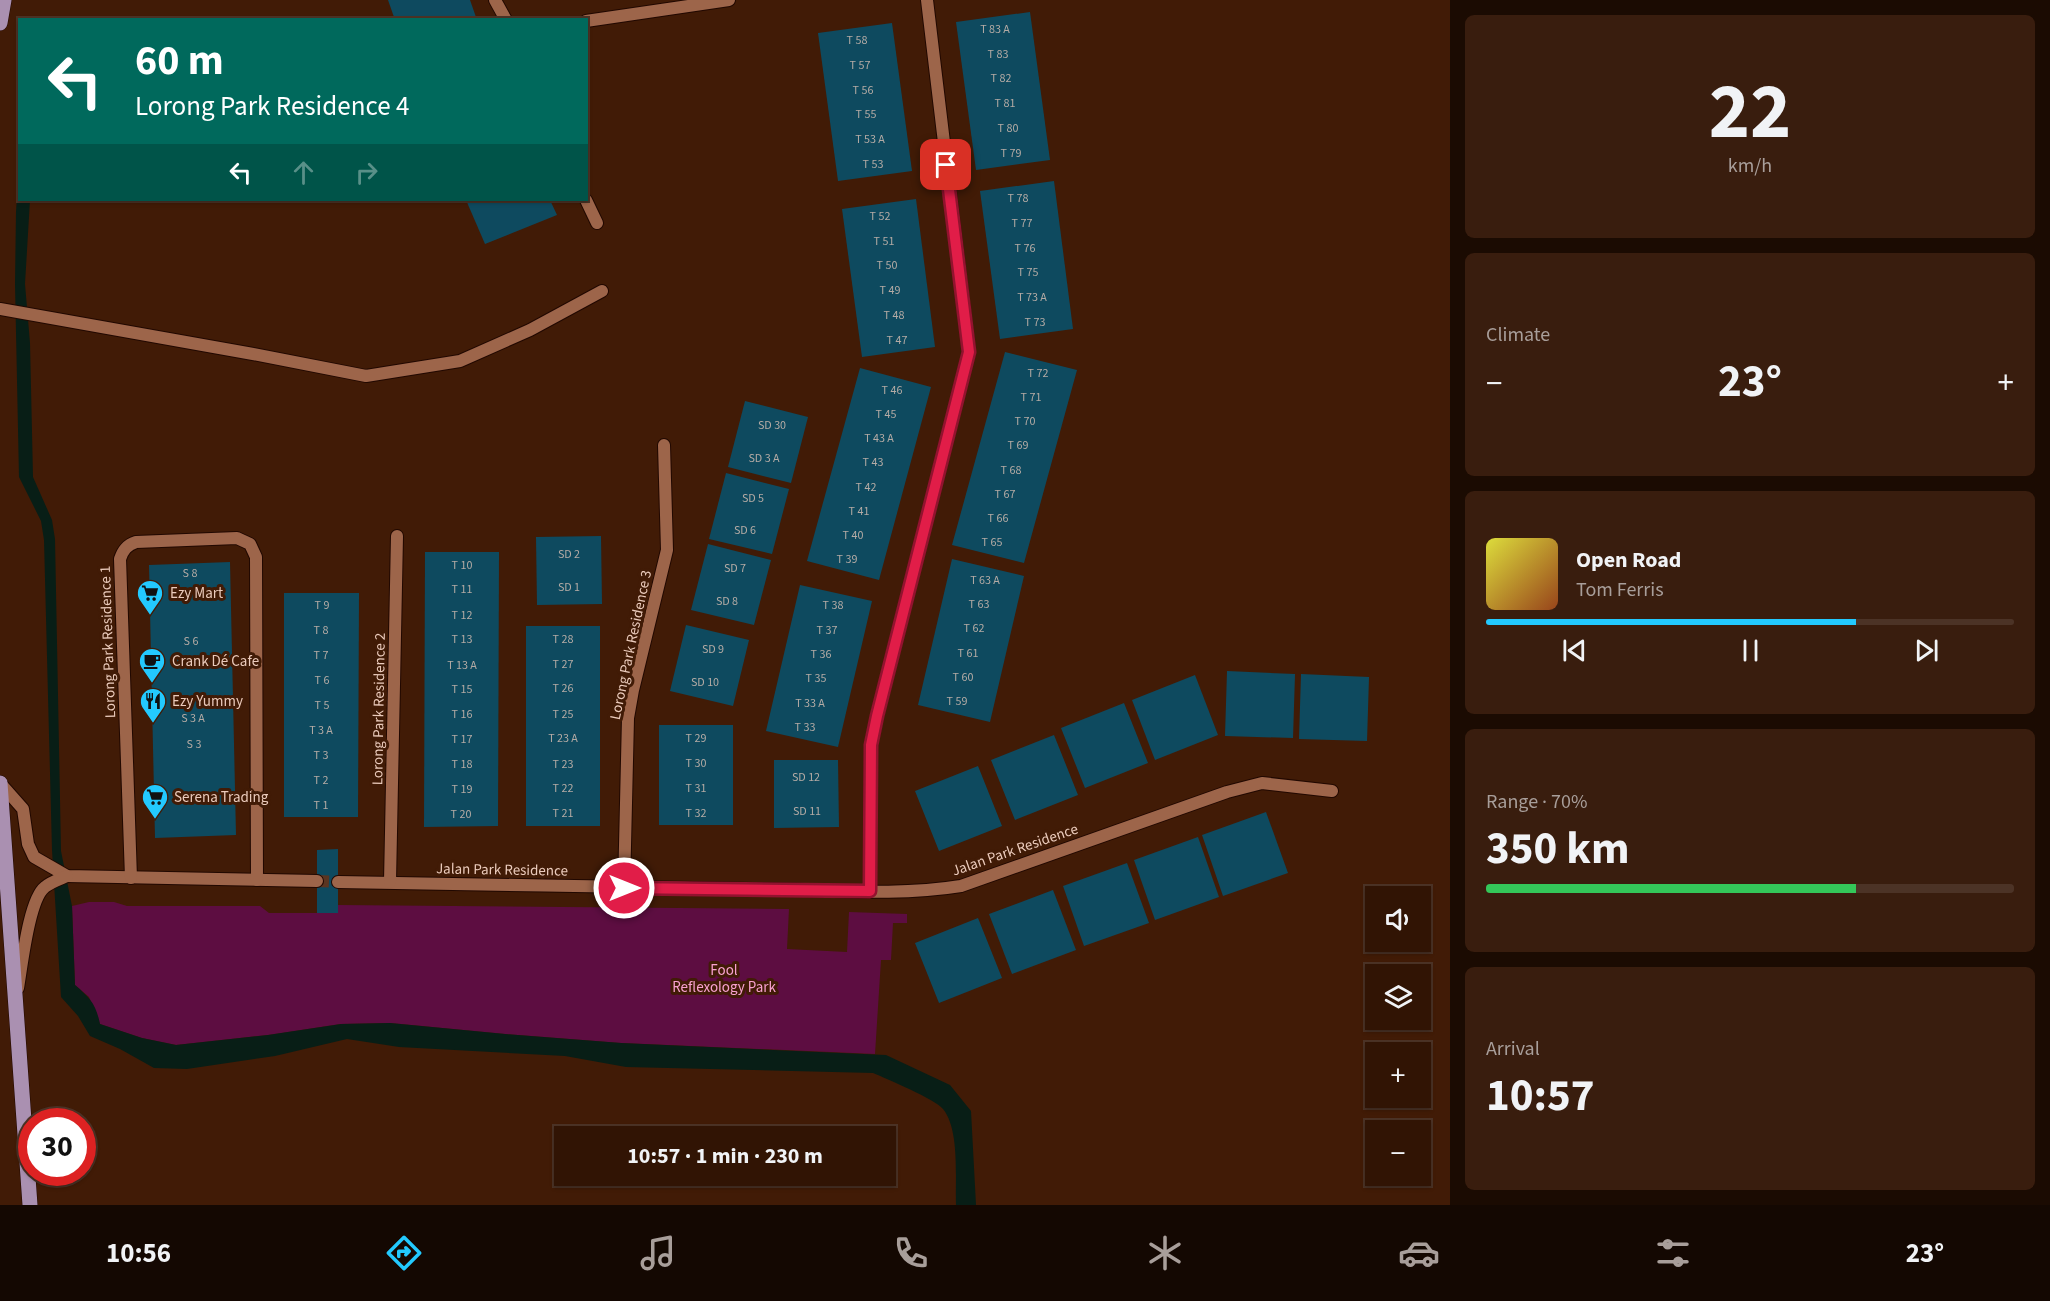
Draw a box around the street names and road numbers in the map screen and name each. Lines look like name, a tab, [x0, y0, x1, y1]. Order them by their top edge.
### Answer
street label: Lorong Park Residence 1	[95, 565, 121, 719]
street label: Lorong Park Residence 3	[605, 568, 657, 722]
street label: Lorong Park Residence 2	[367, 633, 391, 785]
street label: Jalan Park Residence	[949, 819, 1081, 881]
street label: Jalan Park Residence	[436, 858, 568, 882]

